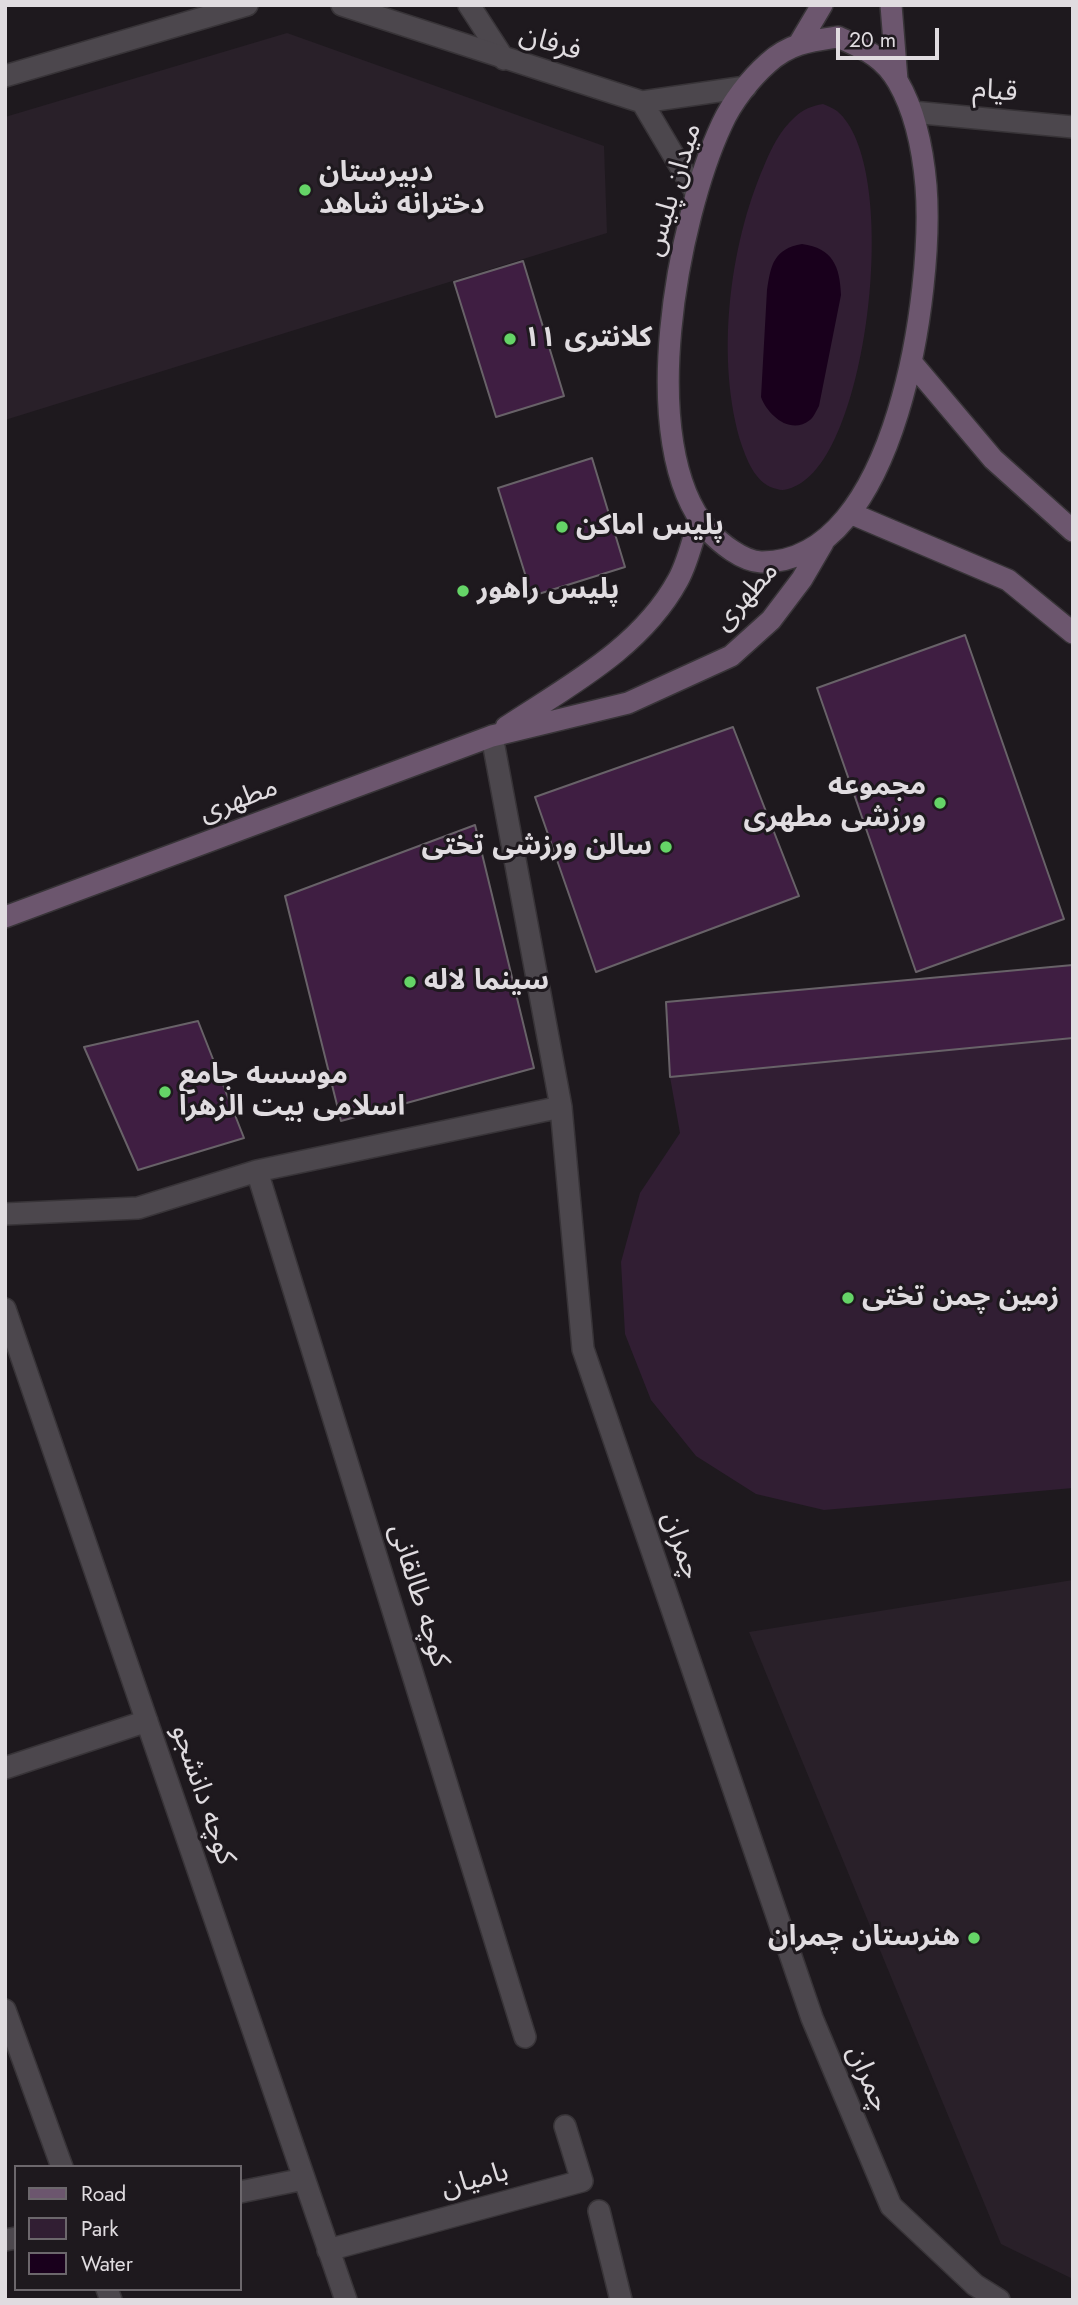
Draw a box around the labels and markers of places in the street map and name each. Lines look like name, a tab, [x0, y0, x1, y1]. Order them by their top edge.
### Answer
place label: دبیرستان دخترانه شاهد	[319, 157, 484, 223]
marker: دبیرستان دخترانه شاهد	[297, 182, 313, 198]
place label: کلانتری ۱۱	[524, 322, 652, 356]
marker: کلانتری ۱۱	[502, 331, 518, 347]
place label: پلیس اماکن	[576, 510, 724, 544]
marker: پلیس اماکن	[554, 519, 570, 535]
place label: پلیس راهور	[477, 574, 619, 608]
marker: پلیس راهور	[455, 583, 471, 599]
place label: مجموعه ورزشی مطهری	[743, 770, 926, 836]
marker: مجموعه ورزشی مطهری	[932, 795, 948, 811]
place label: سالن ورزشی تختی	[422, 830, 652, 864]
marker: سالن ورزشی تختی	[658, 839, 674, 855]
place label: سینما لاله	[424, 965, 549, 999]
marker: سینما لاله	[402, 974, 418, 990]
place label: موسسه جامع اسلامی بیت الزهرا	[179, 1059, 405, 1125]
marker: موسسه جامع اسلامی بیت الزهرا	[157, 1084, 173, 1100]
place label: زمین چمن تختی	[862, 1281, 1059, 1315]
marker: زمین چمن تختی	[840, 1290, 856, 1306]
place label: هنرستان چمران	[768, 1921, 960, 1955]
marker: هنرستان چمران	[966, 1930, 982, 1946]

